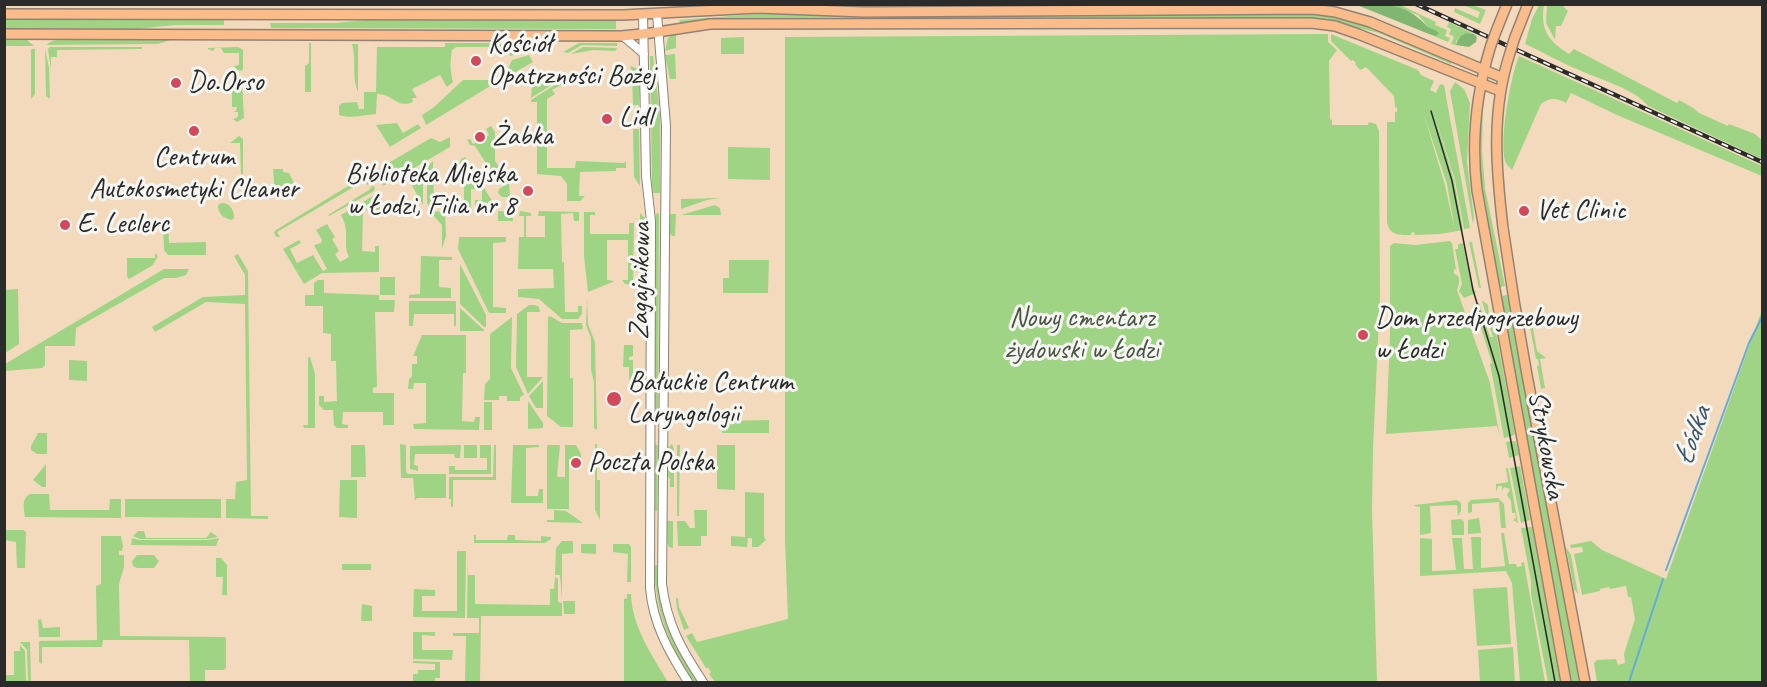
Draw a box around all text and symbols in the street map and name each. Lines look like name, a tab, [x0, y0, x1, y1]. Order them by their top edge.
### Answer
place label: Kościół Opatrzności Bożej	[488, 28, 655, 94]
marker: Kościół Opatrzności Bożej	[469, 54, 483, 68]
place label: Do.Orso	[188, 66, 263, 100]
marker: Do.Orso	[169, 76, 183, 90]
place label: Lidl	[619, 102, 652, 136]
marker: Lidl	[600, 112, 614, 126]
place label: Żabka	[492, 120, 552, 154]
marker: Centrum Autokosmetyki Cleaner	[187, 124, 201, 138]
marker: Żabka	[473, 130, 487, 144]
place label: Centrum Autokosmetyki Cleaner	[90, 141, 298, 207]
place label: Biblioteka Miejska w Łodzi, Filia nr 8	[346, 158, 516, 224]
marker: Biblioteka Miejska w Łodzi, Filia nr 8	[521, 184, 535, 198]
place label: Vet Clinic	[1536, 194, 1626, 228]
marker: Vet Clinic	[1517, 204, 1531, 218]
place label: E. Leclerc	[77, 208, 169, 242]
marker: E. Leclerc	[58, 218, 72, 232]
street label: Zagajnikowa	[623, 222, 659, 340]
park label: Nowy cmentarz żydowski w Łodzi	[1005, 302, 1159, 368]
place label: Dom przedpogrzebowy w Łodzi	[1375, 302, 1578, 368]
marker: Dom przedpogrzebowy w Łodzi	[1356, 328, 1370, 342]
place label: Bałuckie Centrum Laryngologii	[628, 366, 793, 432]
street label: Strykowska	[1520, 388, 1572, 502]
marker: Bałuckie Centrum Laryngologii	[605, 390, 623, 408]
water label: Łódka	[1666, 402, 1720, 470]
place label: Poczta Polska	[588, 446, 714, 480]
marker: Poczta Polska	[569, 456, 583, 470]

